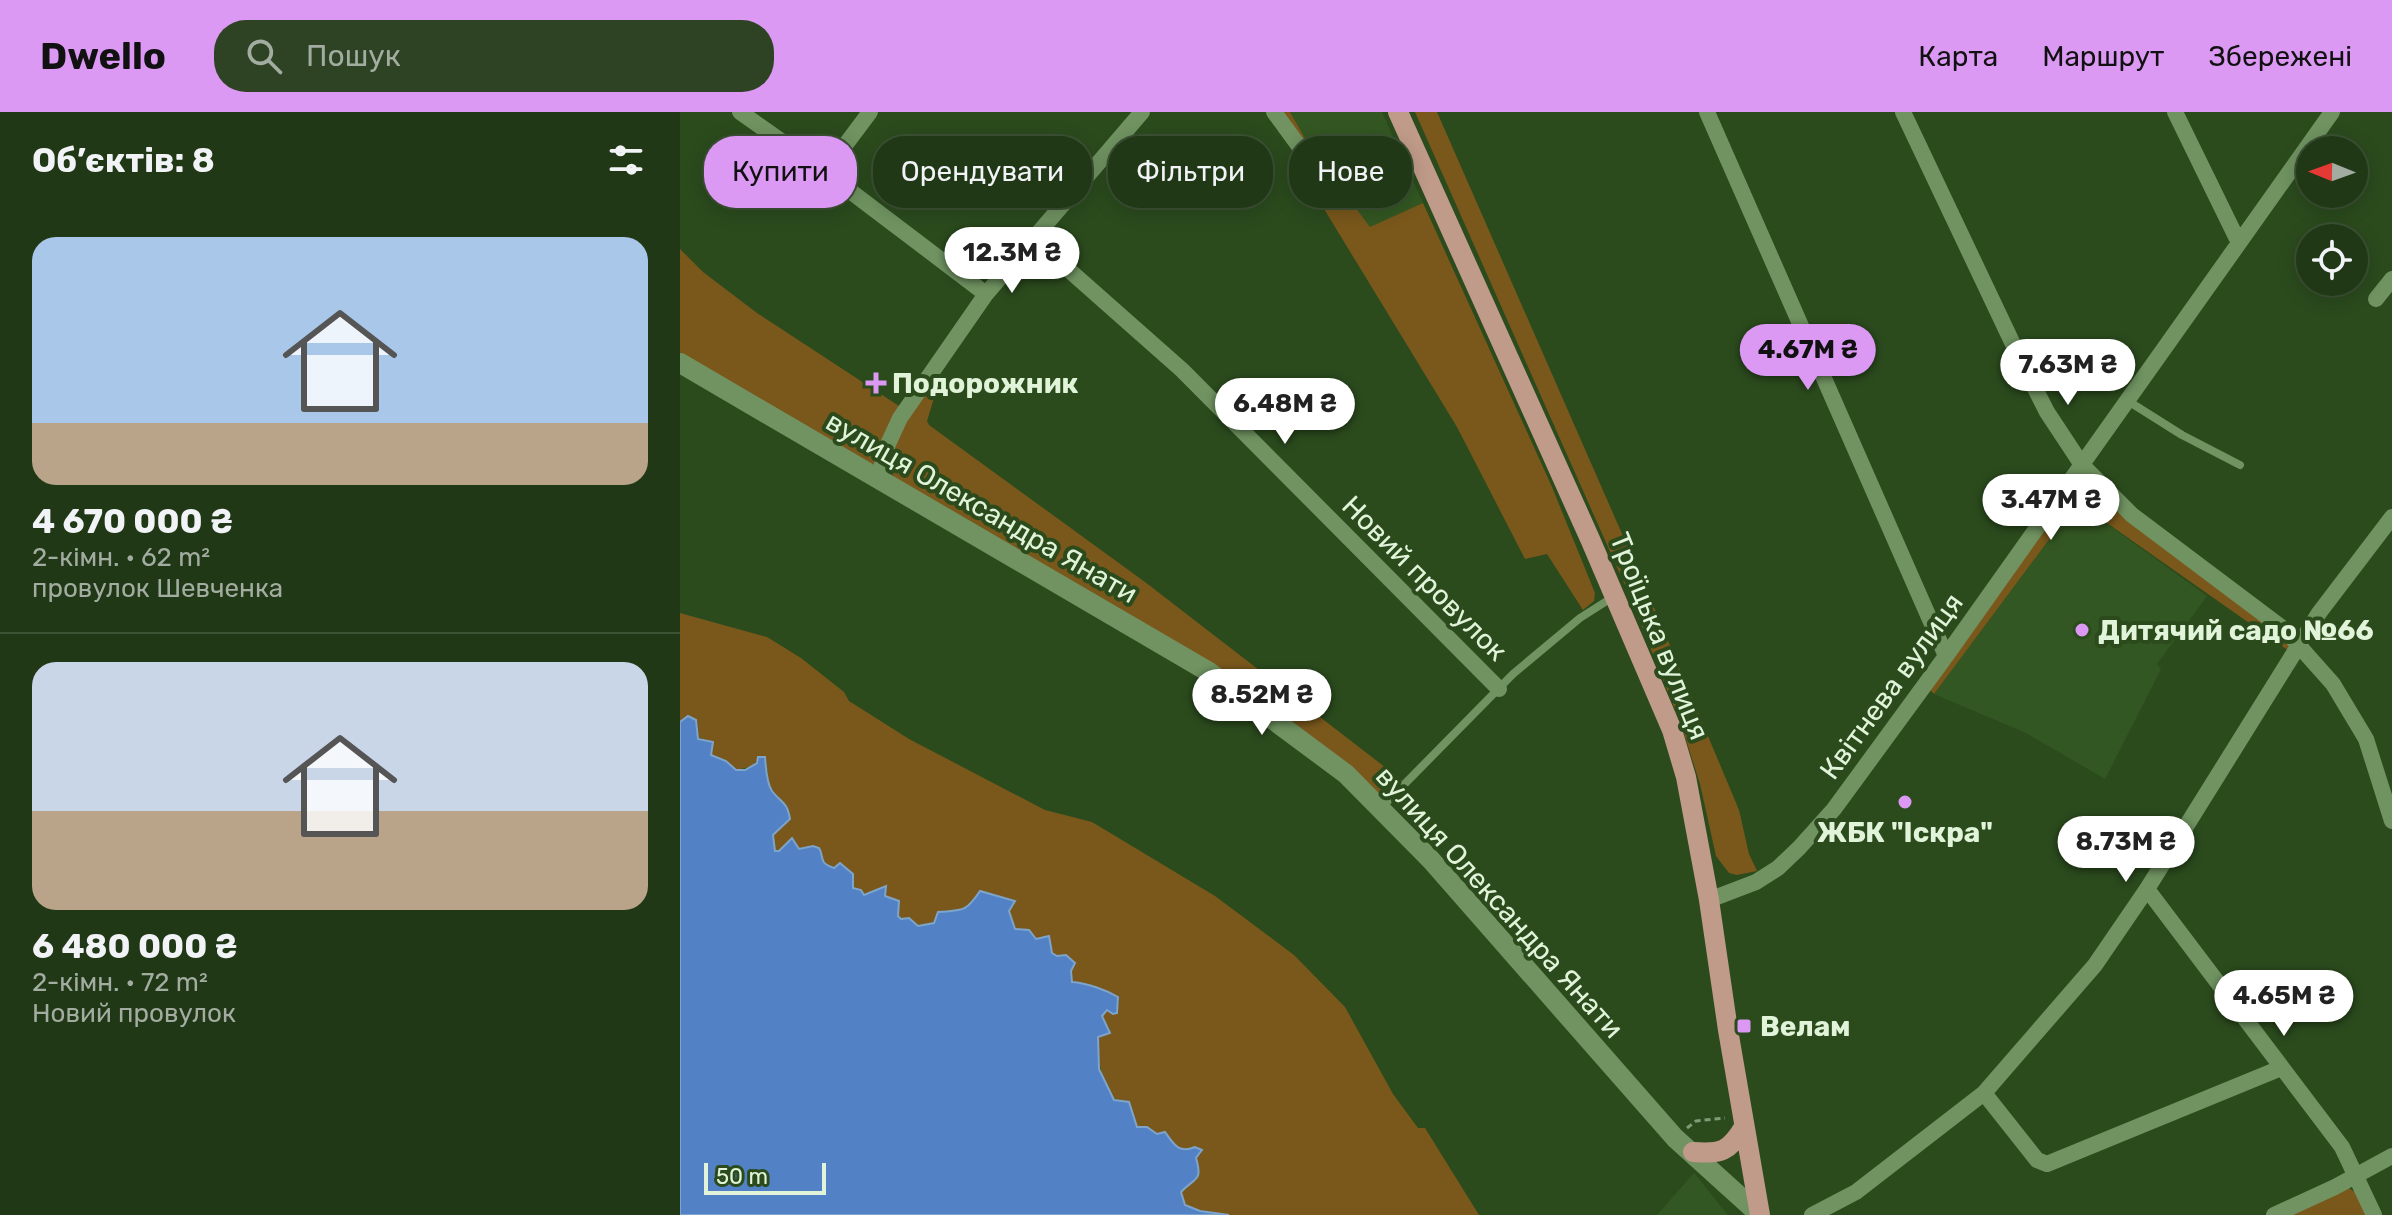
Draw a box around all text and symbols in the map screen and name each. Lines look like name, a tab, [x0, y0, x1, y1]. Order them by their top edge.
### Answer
search box	[214, 20, 774, 92]
text: Dwello	[40, 33, 166, 79]
icon: search	[242, 34, 286, 78]
text: Пошук	[306, 38, 401, 74]
text: Карта	[1918, 40, 1998, 73]
text: Маршрут	[2042, 40, 2164, 73]
text: Збережені	[2208, 40, 2352, 73]
chip: Купити	[704, 136, 857, 208]
chip: Орендувати	[873, 136, 1092, 208]
chip: Фільтри	[1108, 136, 1273, 208]
chip: Нове	[1289, 136, 1412, 208]
north arrow	[2296, 136, 2368, 208]
map controls	[2296, 136, 2368, 296]
icon: filters	[604, 138, 648, 182]
text: Об’єктів: 8	[32, 140, 215, 181]
button: locate	[2296, 224, 2368, 296]
pin: 12.3M ₴	[938, 227, 1086, 295]
text: 12.3M ₴	[962, 237, 1062, 268]
icon: home	[268, 289, 412, 433]
pin: 4.67M ₴	[1734, 324, 1882, 392]
text: 4.67M ₴	[1758, 334, 1858, 365]
pin: 7.63M ₴	[1994, 339, 2142, 407]
text: 7.63M ₴	[2018, 349, 2118, 380]
place label: Подорожник	[892, 367, 1079, 400]
marker: Подорожник	[867, 374, 885, 392]
pin: 6.48M ₴	[1211, 378, 1359, 446]
text: 6.48M ₴	[1233, 388, 1337, 419]
street label: вулиця Олександра Янати	[820, 405, 1143, 610]
pin: 3.47M ₴	[1977, 474, 2125, 542]
text: 3.47M ₴	[2000, 484, 2102, 515]
street label: Новий провулок	[1335, 489, 1514, 668]
text: 4 670 000 ₴	[32, 501, 233, 542]
street label: Троїцька вулиця	[1603, 528, 1716, 745]
text: 2-кімн. · 62 m²	[32, 542, 210, 573]
text: провулок Шевченка	[32, 573, 283, 604]
street label: Квітнева вулиця	[1813, 587, 1970, 786]
place label: Дитячий садо №66	[2098, 614, 2374, 647]
marker: Дитячий садо №66	[2073, 621, 2091, 639]
pin: 8.52M ₴	[1188, 669, 1336, 737]
text: 8.52M ₴	[1210, 679, 1314, 710]
icon: home	[268, 714, 412, 858]
street label: вулиця Олександра Янати	[1369, 760, 1630, 1045]
marker: ЖБК "Іскра"	[1896, 793, 1914, 811]
place label: ЖБК "Іскра"	[1817, 816, 1993, 849]
pin: 8.73M ₴	[2052, 816, 2200, 884]
text: 8.73M ₴	[2076, 826, 2176, 857]
text: 6 480 000 ₴	[32, 926, 238, 967]
text: 2-кімн. · 72 m²	[32, 967, 208, 998]
pin: 4.65M ₴	[2210, 970, 2358, 1038]
text: 4.65M ₴	[2232, 980, 2336, 1011]
text: Новий провулок	[32, 998, 236, 1029]
place label: Велам	[1760, 1010, 1851, 1043]
marker: Велам	[1735, 1017, 1753, 1035]
scale bar	[704, 1159, 826, 1195]
text: 50 m	[716, 1163, 768, 1190]

